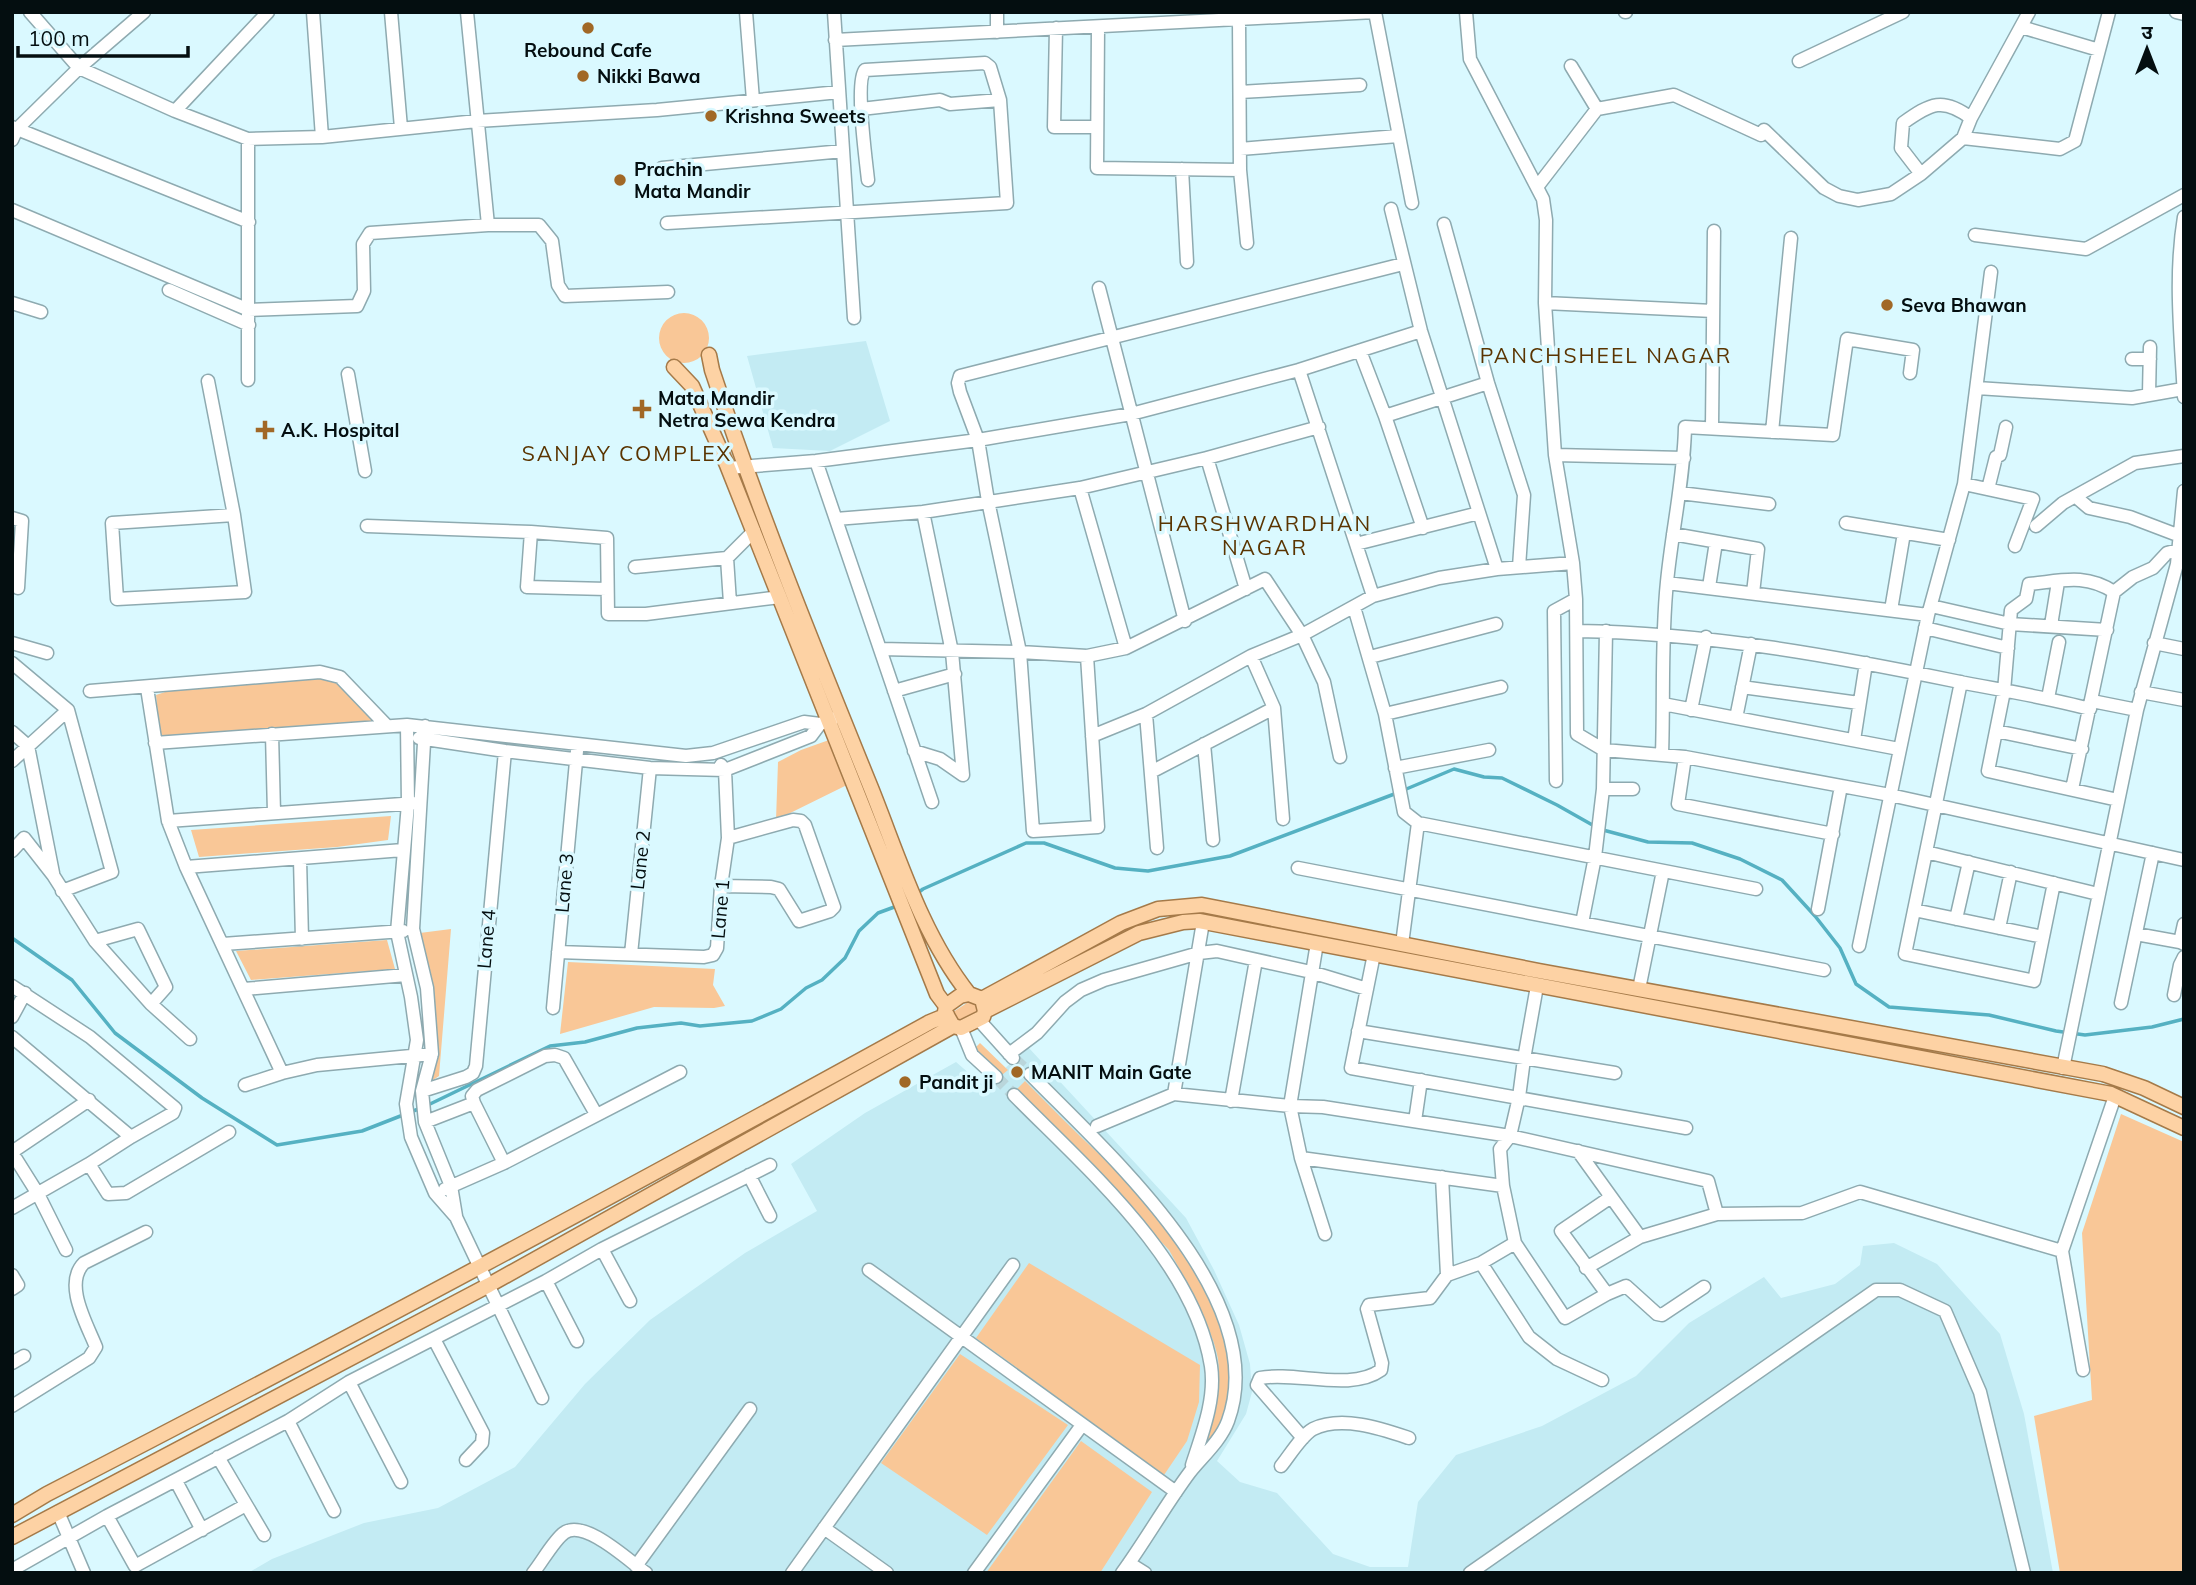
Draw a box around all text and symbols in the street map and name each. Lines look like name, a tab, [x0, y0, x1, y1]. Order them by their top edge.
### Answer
scale bar	[18, 14, 187, 58]
north arrow	[2112, 14, 2182, 84]
marker: Rebound Cafe	[580, 20, 596, 36]
text: उ	[2141, 20, 2153, 44]
text: 100 m	[28, 25, 90, 51]
place label: Rebound Cafe	[524, 38, 652, 62]
place label: Nikki Bawa	[597, 64, 701, 88]
marker: Nikki Bawa	[575, 68, 591, 84]
place label: Krishna Sweets	[725, 104, 866, 128]
marker: Krishna Sweets	[703, 108, 719, 124]
place label: Prachin Mata Mandir	[634, 157, 751, 203]
marker: Prachin Mata Mandir	[612, 172, 628, 188]
place label: Seva Bhawan	[1901, 293, 2027, 317]
marker: Seva Bhawan	[1879, 297, 1895, 313]
district label: PANCHSHEEL NAGAR	[1480, 342, 1732, 368]
place label: Mata Mandir Netra Sewa Kendra	[658, 386, 836, 432]
marker: Mata Mandir Netra Sewa Kendra	[632, 399, 652, 419]
place label: A.K. Hospital	[281, 418, 399, 442]
marker: A.K. Hospital	[255, 420, 275, 440]
district label: SANJAY COMPLEX	[522, 440, 732, 466]
district label: HARSHWARDHAN NAGAR	[1158, 510, 1372, 560]
street label: Lane 2	[625, 829, 655, 891]
street label: Lane 3	[549, 852, 579, 914]
street label: Lane 1	[705, 878, 735, 940]
street label: Lane 4	[471, 908, 501, 970]
place label: MANIT Main Gate	[1031, 1060, 1192, 1084]
marker: MANIT Main Gate	[1009, 1064, 1025, 1080]
place label: Pandit ji	[919, 1070, 994, 1094]
marker: Pandit ji	[897, 1074, 913, 1090]

